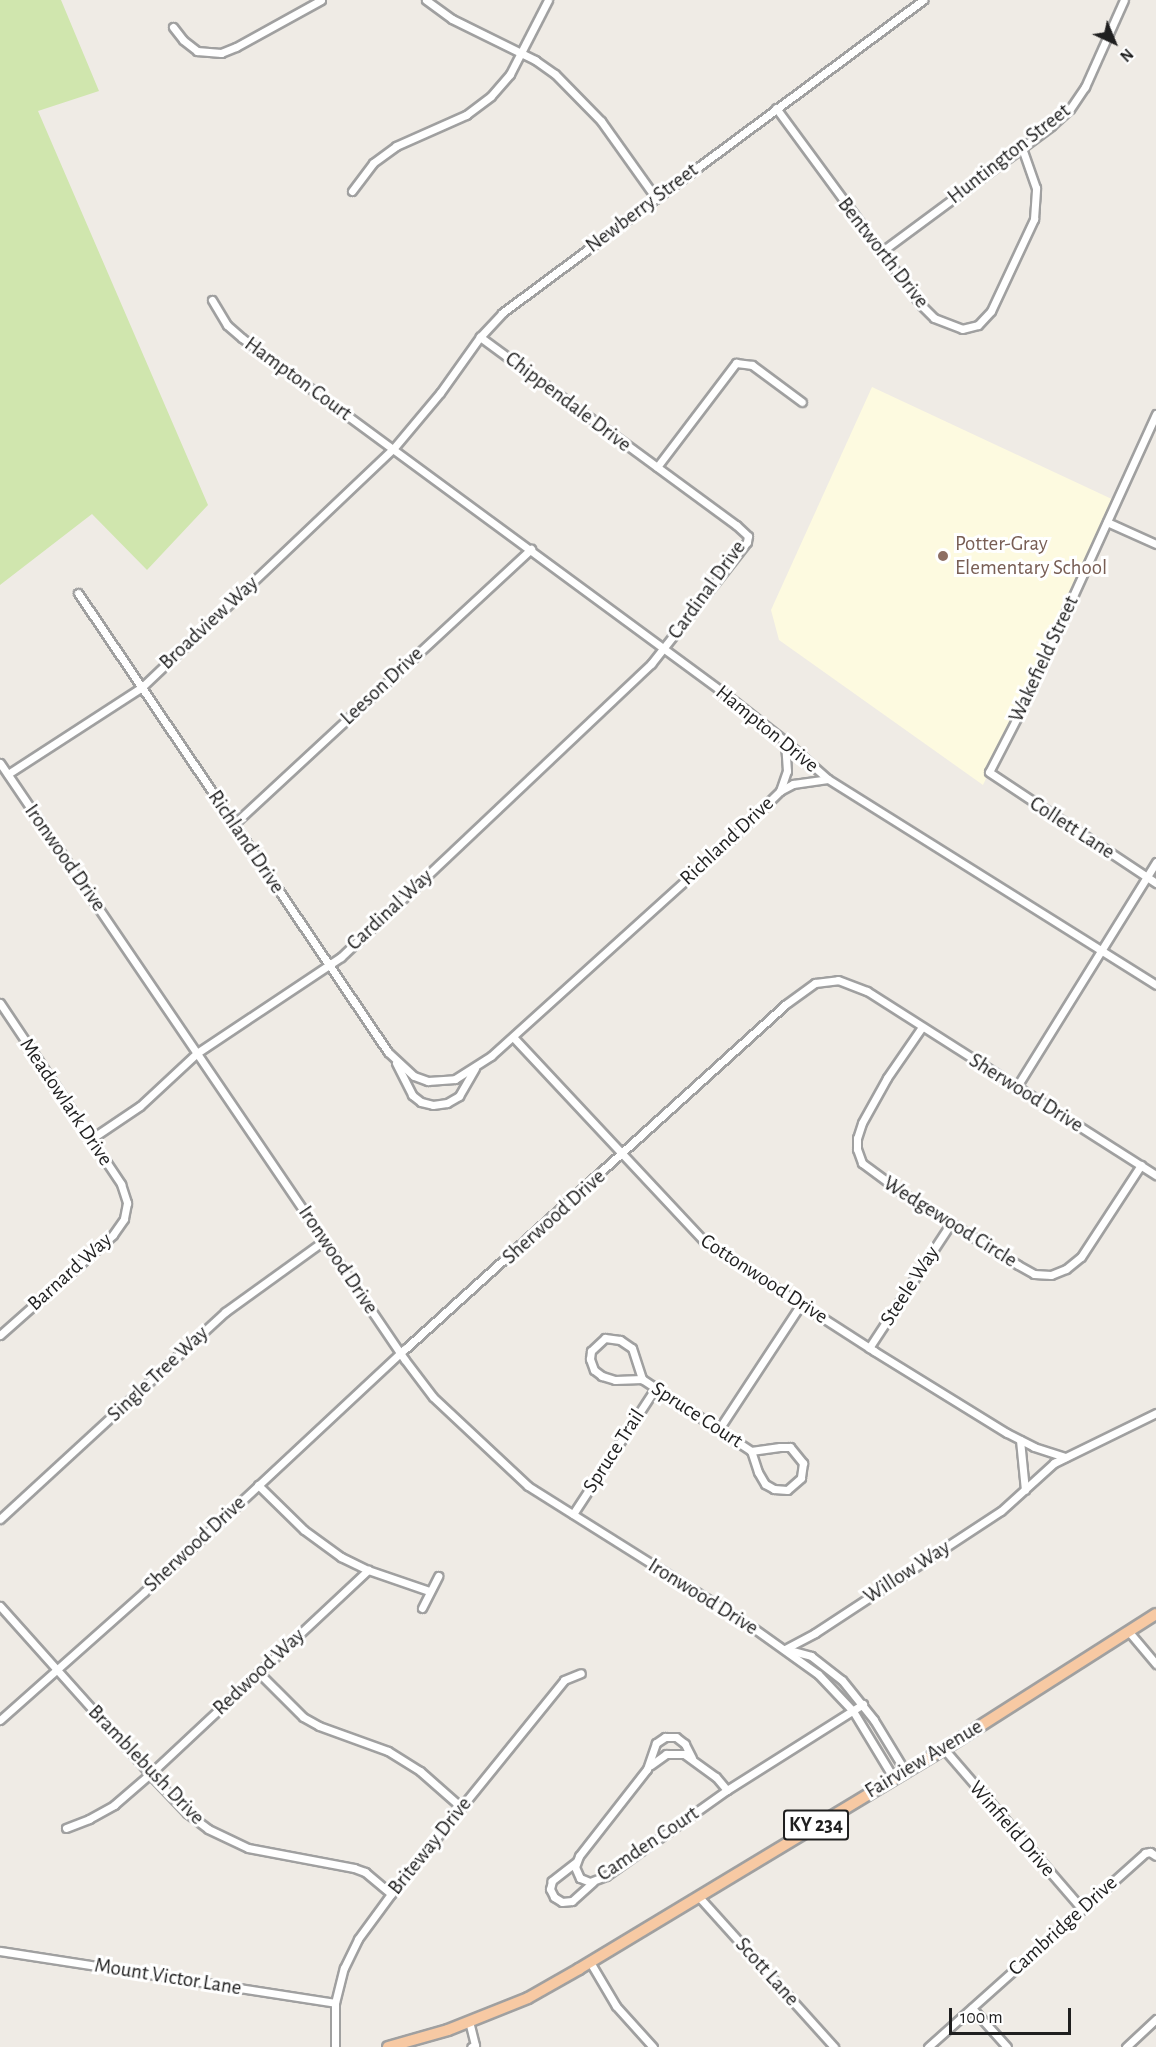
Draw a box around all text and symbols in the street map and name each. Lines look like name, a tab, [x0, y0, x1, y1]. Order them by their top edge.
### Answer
north arrow	[1084, 12, 1144, 72]
text: N	[1117, 45, 1136, 65]
street label: Huntington Street	[943, 98, 1075, 210]
street label: Newberry Street	[581, 158, 703, 258]
street label: Bentworth Drive	[832, 193, 934, 313]
street label: Hampton Court	[239, 332, 357, 426]
street label: Chippendale Drive	[500, 346, 636, 458]
place label: Potter-Gray Elementary School	[955, 531, 1107, 581]
street label: Cardinal Drive	[663, 536, 751, 644]
marker: Potter-Gray Elementary School	[936, 549, 950, 563]
street label: Broadview Way	[154, 571, 264, 675]
street label: Wakefield Street	[1004, 592, 1084, 726]
street label: Leeson Drive	[336, 641, 428, 731]
street label: Hampton Drive	[710, 680, 824, 778]
street label: Richland Drive	[202, 786, 290, 898]
street label: Richland Drive	[675, 791, 779, 891]
street label: Collett Lane	[1025, 791, 1119, 865]
street label: Ironwood Drive	[19, 799, 111, 917]
street label: Cardinal Way	[342, 864, 438, 956]
street label: Meadowlark Drive	[14, 1033, 118, 1171]
street label: Sherwood Drive	[964, 1048, 1088, 1138]
street label: Sherwood Drive	[497, 1164, 611, 1270]
street label: Wedgewood Circle	[879, 1171, 1021, 1273]
street label: Ironwood Drive	[293, 1201, 383, 1319]
street label: Barnard Way	[23, 1228, 117, 1316]
street label: Cottonwood Drive	[696, 1228, 832, 1330]
street label: Steele Way	[875, 1241, 945, 1331]
street label: Single Tree Way	[102, 1321, 214, 1427]
street label: Spruce Court	[647, 1376, 747, 1454]
street label: Spruce Trail	[578, 1404, 650, 1498]
street label: Sherwood Drive	[139, 1491, 251, 1597]
street label: Willow Way	[859, 1535, 955, 1609]
street label: Ironwood Drive	[643, 1553, 763, 1641]
street label: Redwood Way	[208, 1623, 310, 1721]
street label: Bramblebush Drive	[82, 1700, 210, 1830]
street label: Fairview Avenue	[861, 1714, 987, 1804]
street label: Winfield Drive	[963, 1776, 1061, 1882]
street label: Briteway Drive	[383, 1792, 477, 1900]
street label: Camden Court	[593, 1801, 703, 1887]
road number: KY 234	[783, 1808, 849, 1842]
street label: Cambridge Drive	[1003, 1871, 1123, 1981]
street label: Scott Lane	[730, 1933, 804, 2011]
street label: Mount Victor Lane	[93, 1953, 243, 2001]
scale bar	[952, 1996, 1074, 2034]
text: 100 m	[960, 2009, 1003, 2027]

